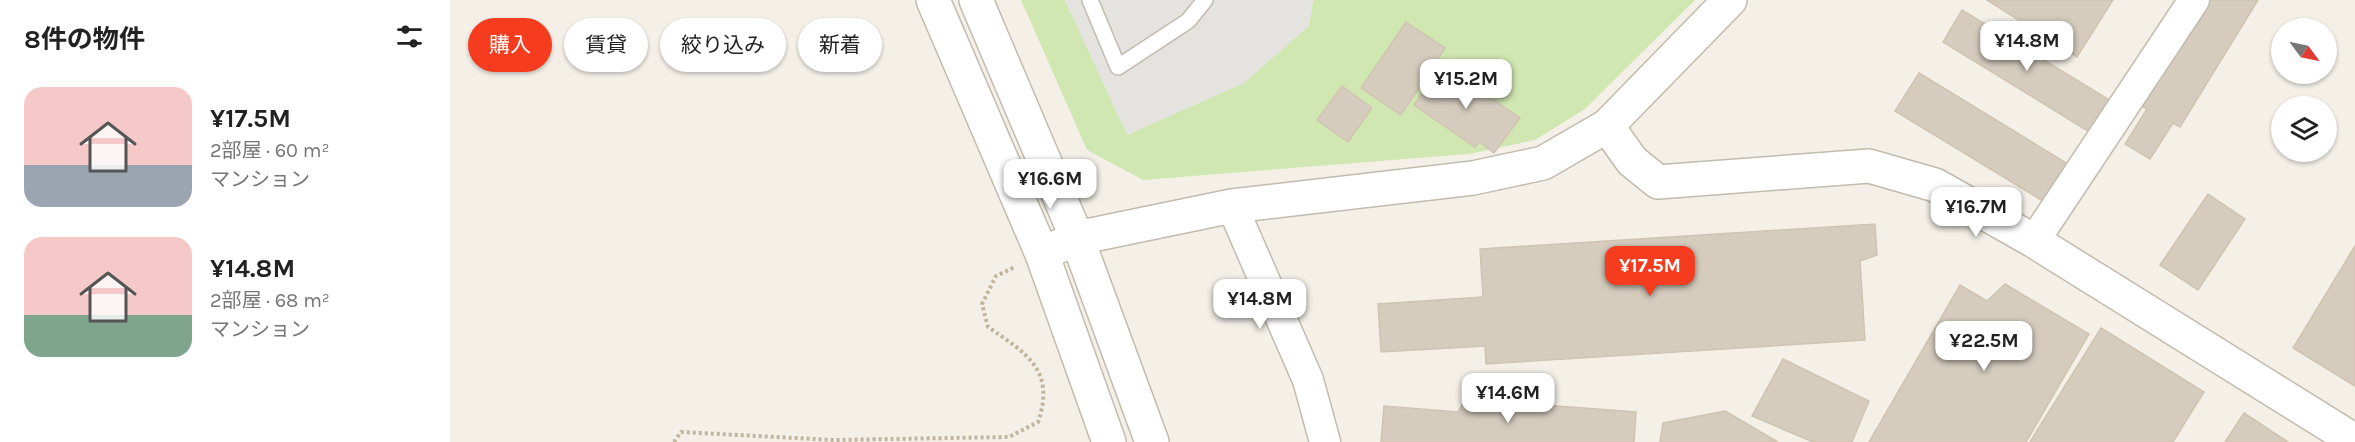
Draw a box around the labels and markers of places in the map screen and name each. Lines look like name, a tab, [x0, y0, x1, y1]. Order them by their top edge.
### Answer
pin: ¥14.8M	[1978, 21, 2076, 72]
pin: ¥15.2M	[1417, 59, 1515, 110]
pin: ¥16.6M	[1001, 159, 1099, 210]
pin: ¥16.7M	[1927, 187, 2025, 238]
pin: ¥17.5M	[1601, 246, 1699, 297]
pin: ¥14.8M	[1211, 279, 1309, 330]
pin: ¥22.5M	[1935, 321, 2033, 372]
pin: ¥14.6M	[1459, 373, 1557, 424]

